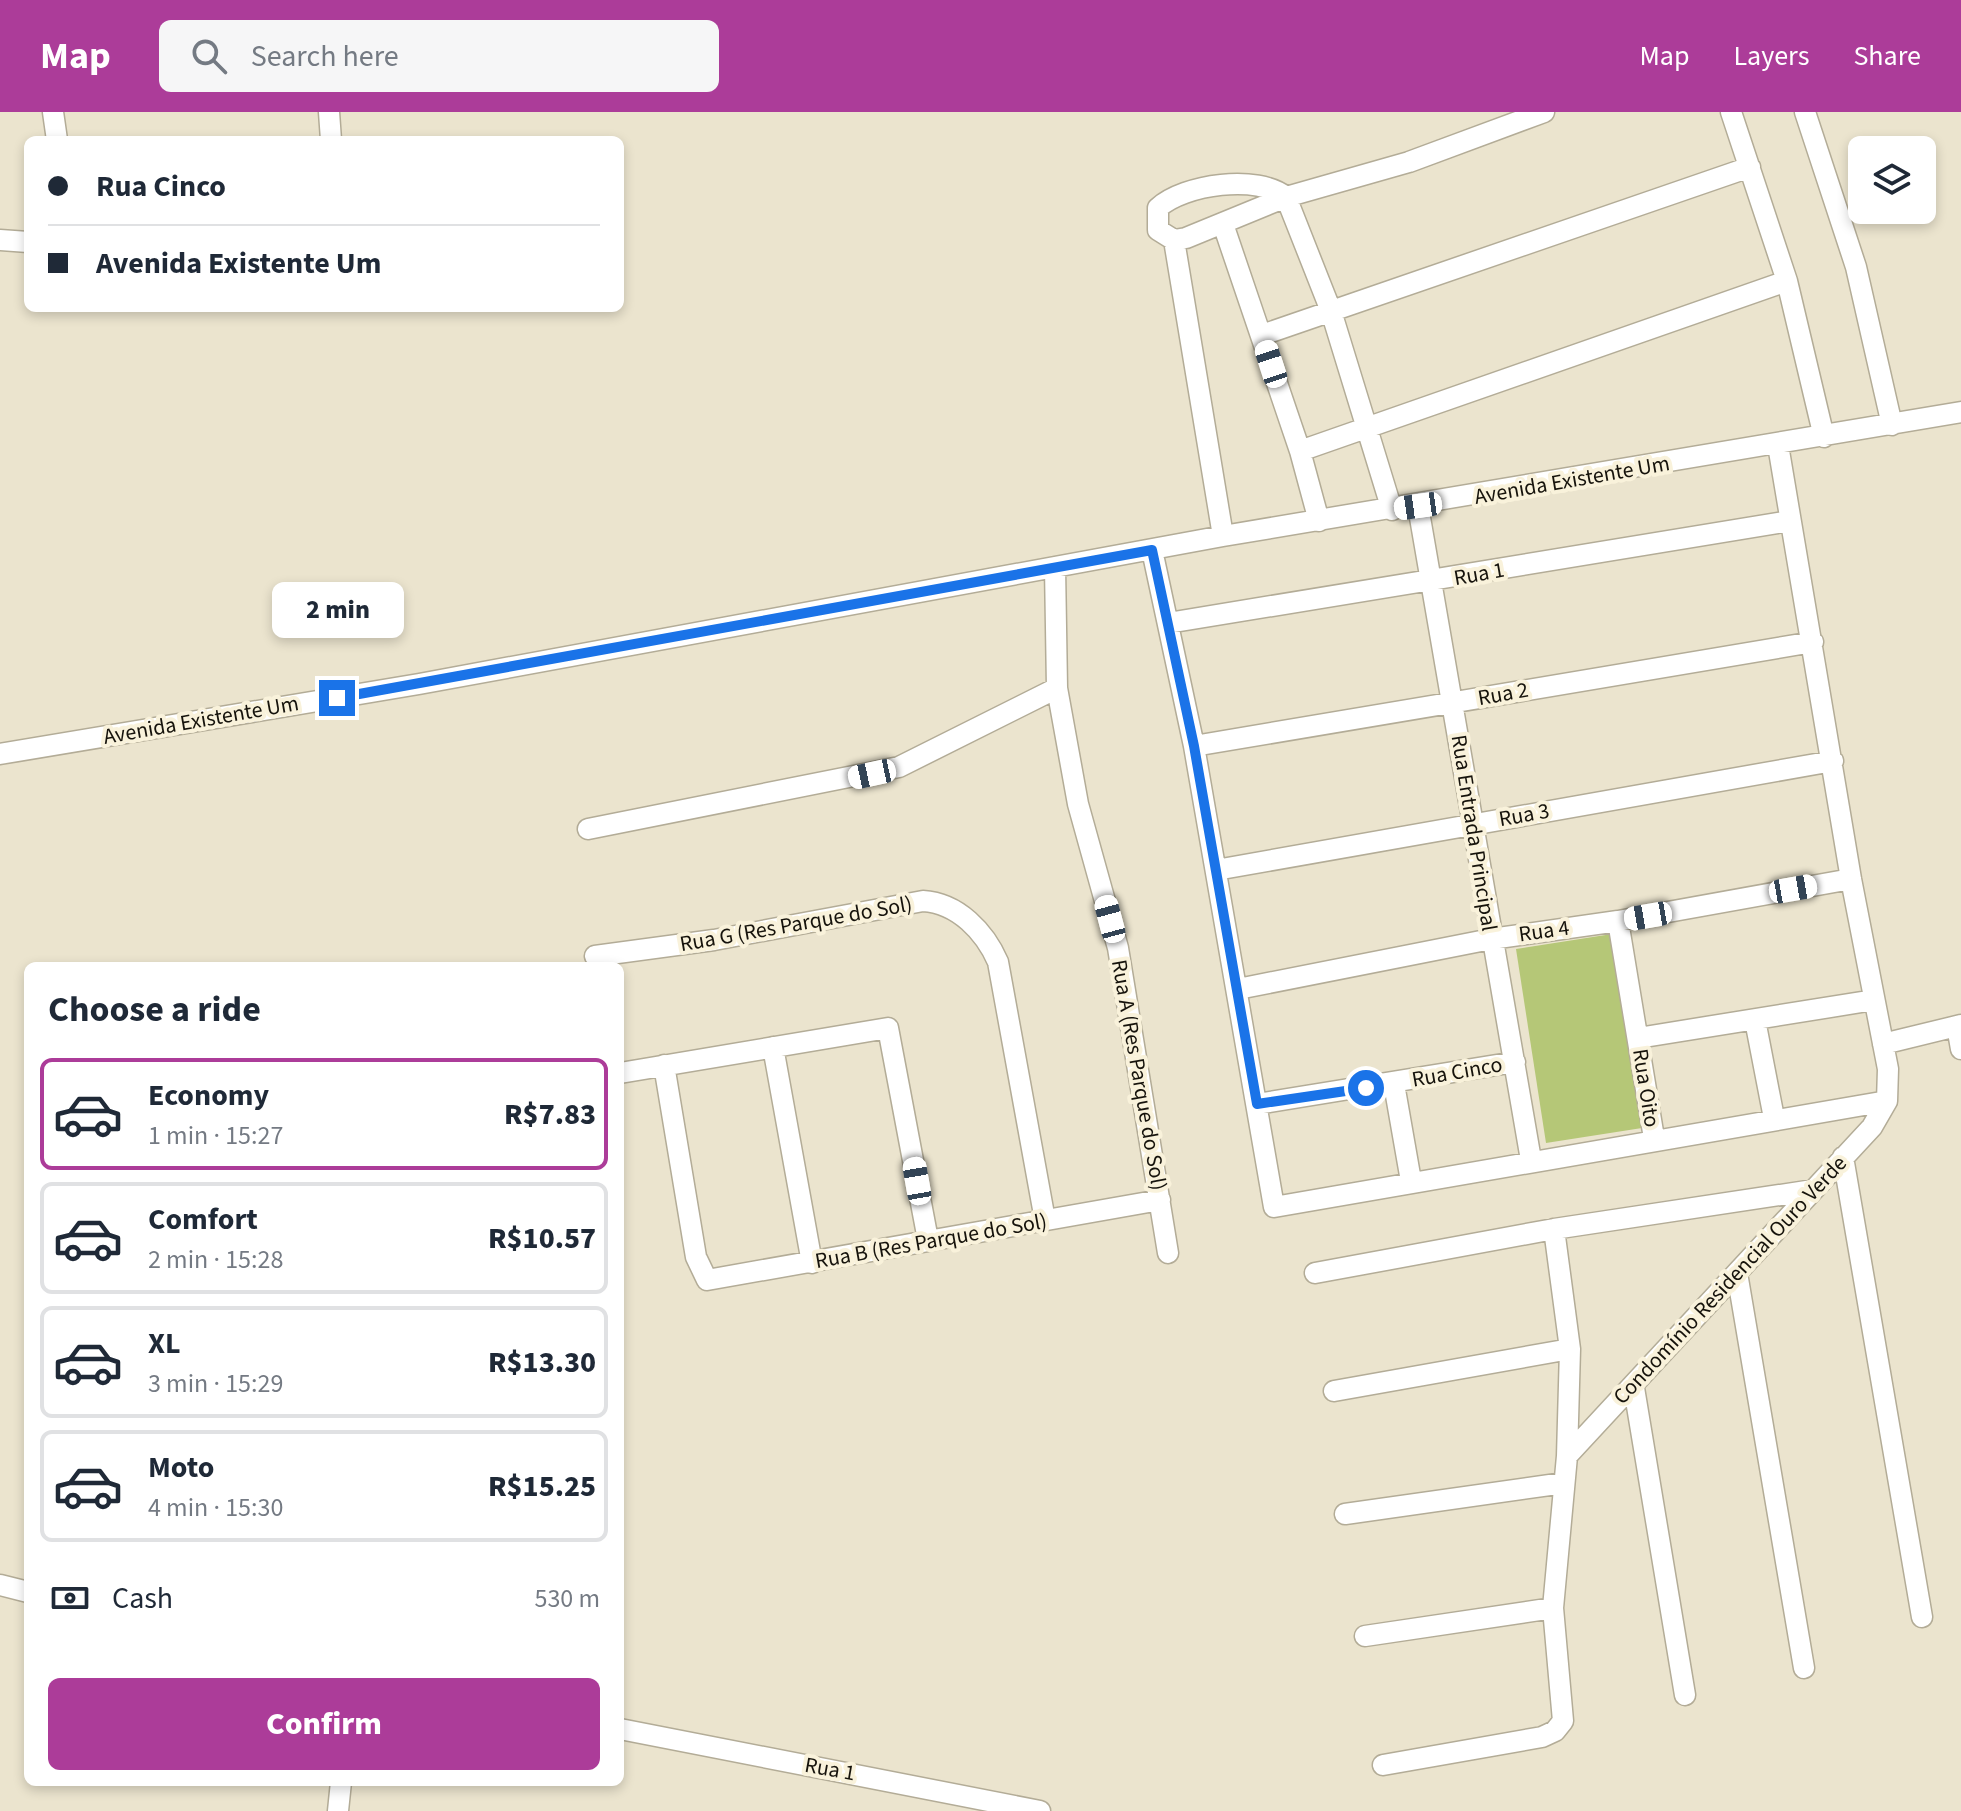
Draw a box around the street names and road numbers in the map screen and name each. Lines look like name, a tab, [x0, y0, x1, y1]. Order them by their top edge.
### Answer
street label: Avenida Existente Um	[1472, 447, 1672, 513]
street label: Rua 1	[1451, 554, 1507, 594]
street label: Rua 2	[1475, 674, 1531, 714]
street label: Avenida Existente Um	[101, 687, 301, 753]
street label: Rua Entrada Principal	[1443, 732, 1505, 934]
street label: Rua 3	[1496, 795, 1552, 835]
street label: Rua G (Res Parque do Sol)	[677, 888, 915, 960]
street label: Rua 4	[1517, 912, 1571, 950]
street label: Rua A (Res Parque do Sol)	[1103, 957, 1175, 1193]
street label: Rua Oito	[1624, 1046, 1668, 1130]
street label: Rua Cinco	[1409, 1048, 1505, 1096]
street label: Condomínio Residencial Ouro Verde	[1606, 1148, 1854, 1412]
street label: Rua B (Res Parque do Sol)	[813, 1205, 1049, 1277]
street label: Rua 1	[802, 1749, 858, 1789]

